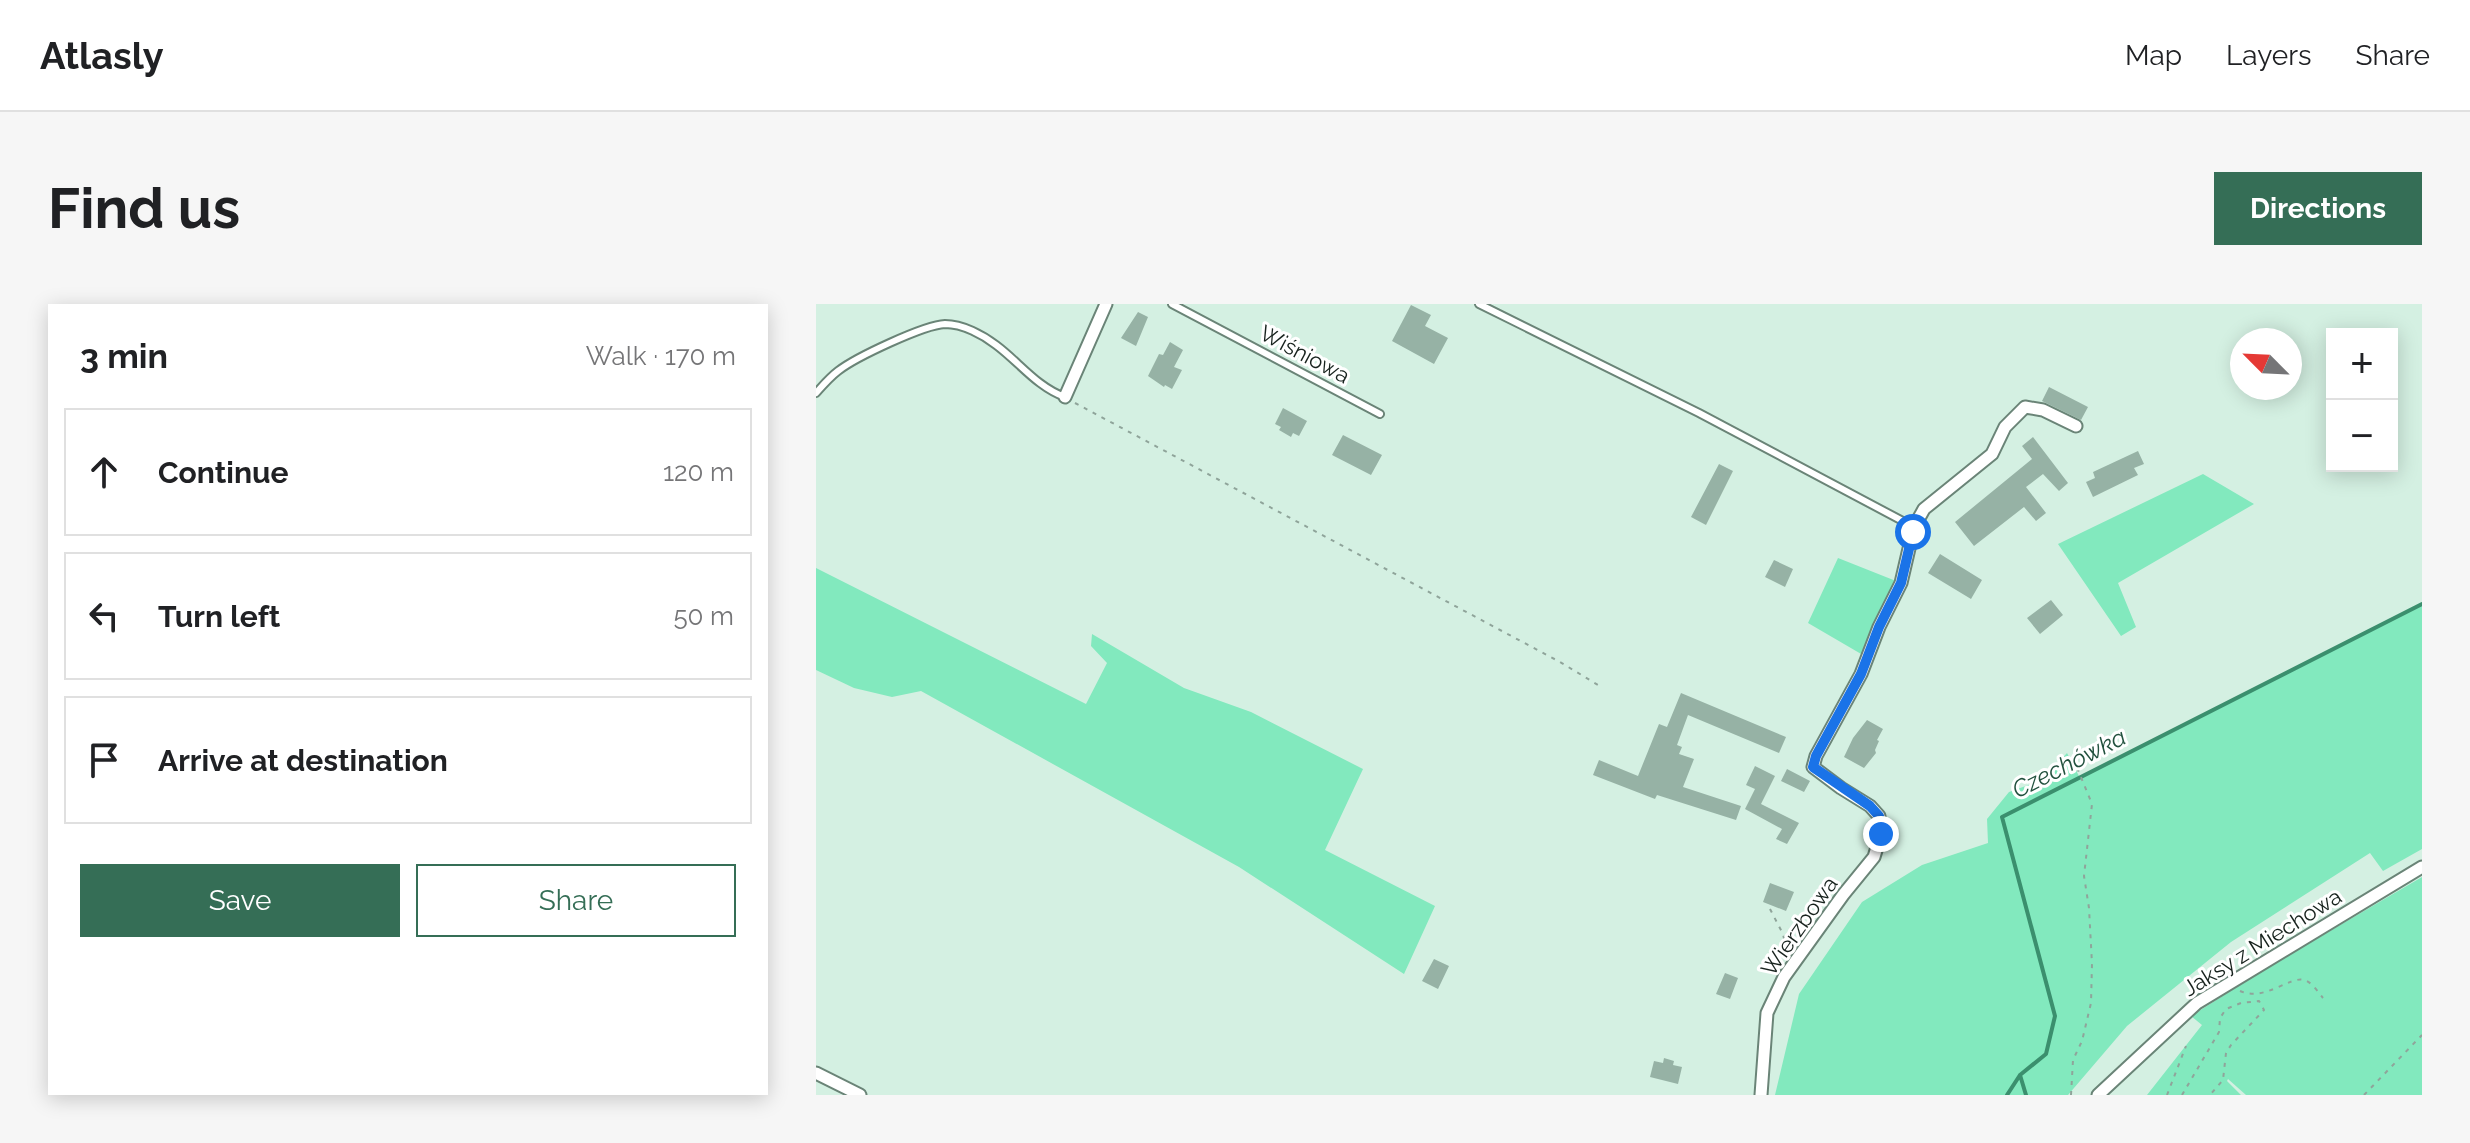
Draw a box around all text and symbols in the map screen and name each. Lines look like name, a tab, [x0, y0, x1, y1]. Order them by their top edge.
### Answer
text: Atlasly	[40, 33, 164, 78]
text: Map	[2125, 39, 2182, 72]
text: Layers	[2226, 39, 2312, 72]
text: Share	[2356, 39, 2430, 72]
button: Directions	[2214, 172, 2422, 245]
text: Find us	[48, 175, 240, 241]
street label: Wiśniowa	[1255, 319, 1355, 389]
north arrow	[2230, 328, 2302, 400]
map controls	[2326, 328, 2398, 472]
button: +	[2326, 328, 2398, 400]
text: 3 min	[80, 336, 168, 376]
text: Walk · 170 m	[586, 341, 736, 371]
button: −	[2326, 400, 2398, 472]
icon: ahead	[82, 450, 126, 494]
text: Continue	[158, 455, 289, 490]
text: 120 m	[663, 457, 734, 487]
route start	[1895, 514, 1931, 550]
icon: left	[82, 594, 126, 638]
text: Turn left	[158, 599, 280, 634]
text: 50 m	[673, 601, 734, 631]
water label: Czechówka	[2007, 722, 2131, 804]
icon: arrive	[82, 738, 126, 782]
text: Arrive at destination	[158, 743, 448, 778]
route end	[1863, 816, 1899, 852]
button: Save	[80, 864, 400, 937]
button: Share	[416, 864, 736, 937]
street label: Wierzbowa	[1755, 871, 1843, 981]
street label: Jaksy z Miechowa	[2178, 883, 2346, 1001]

